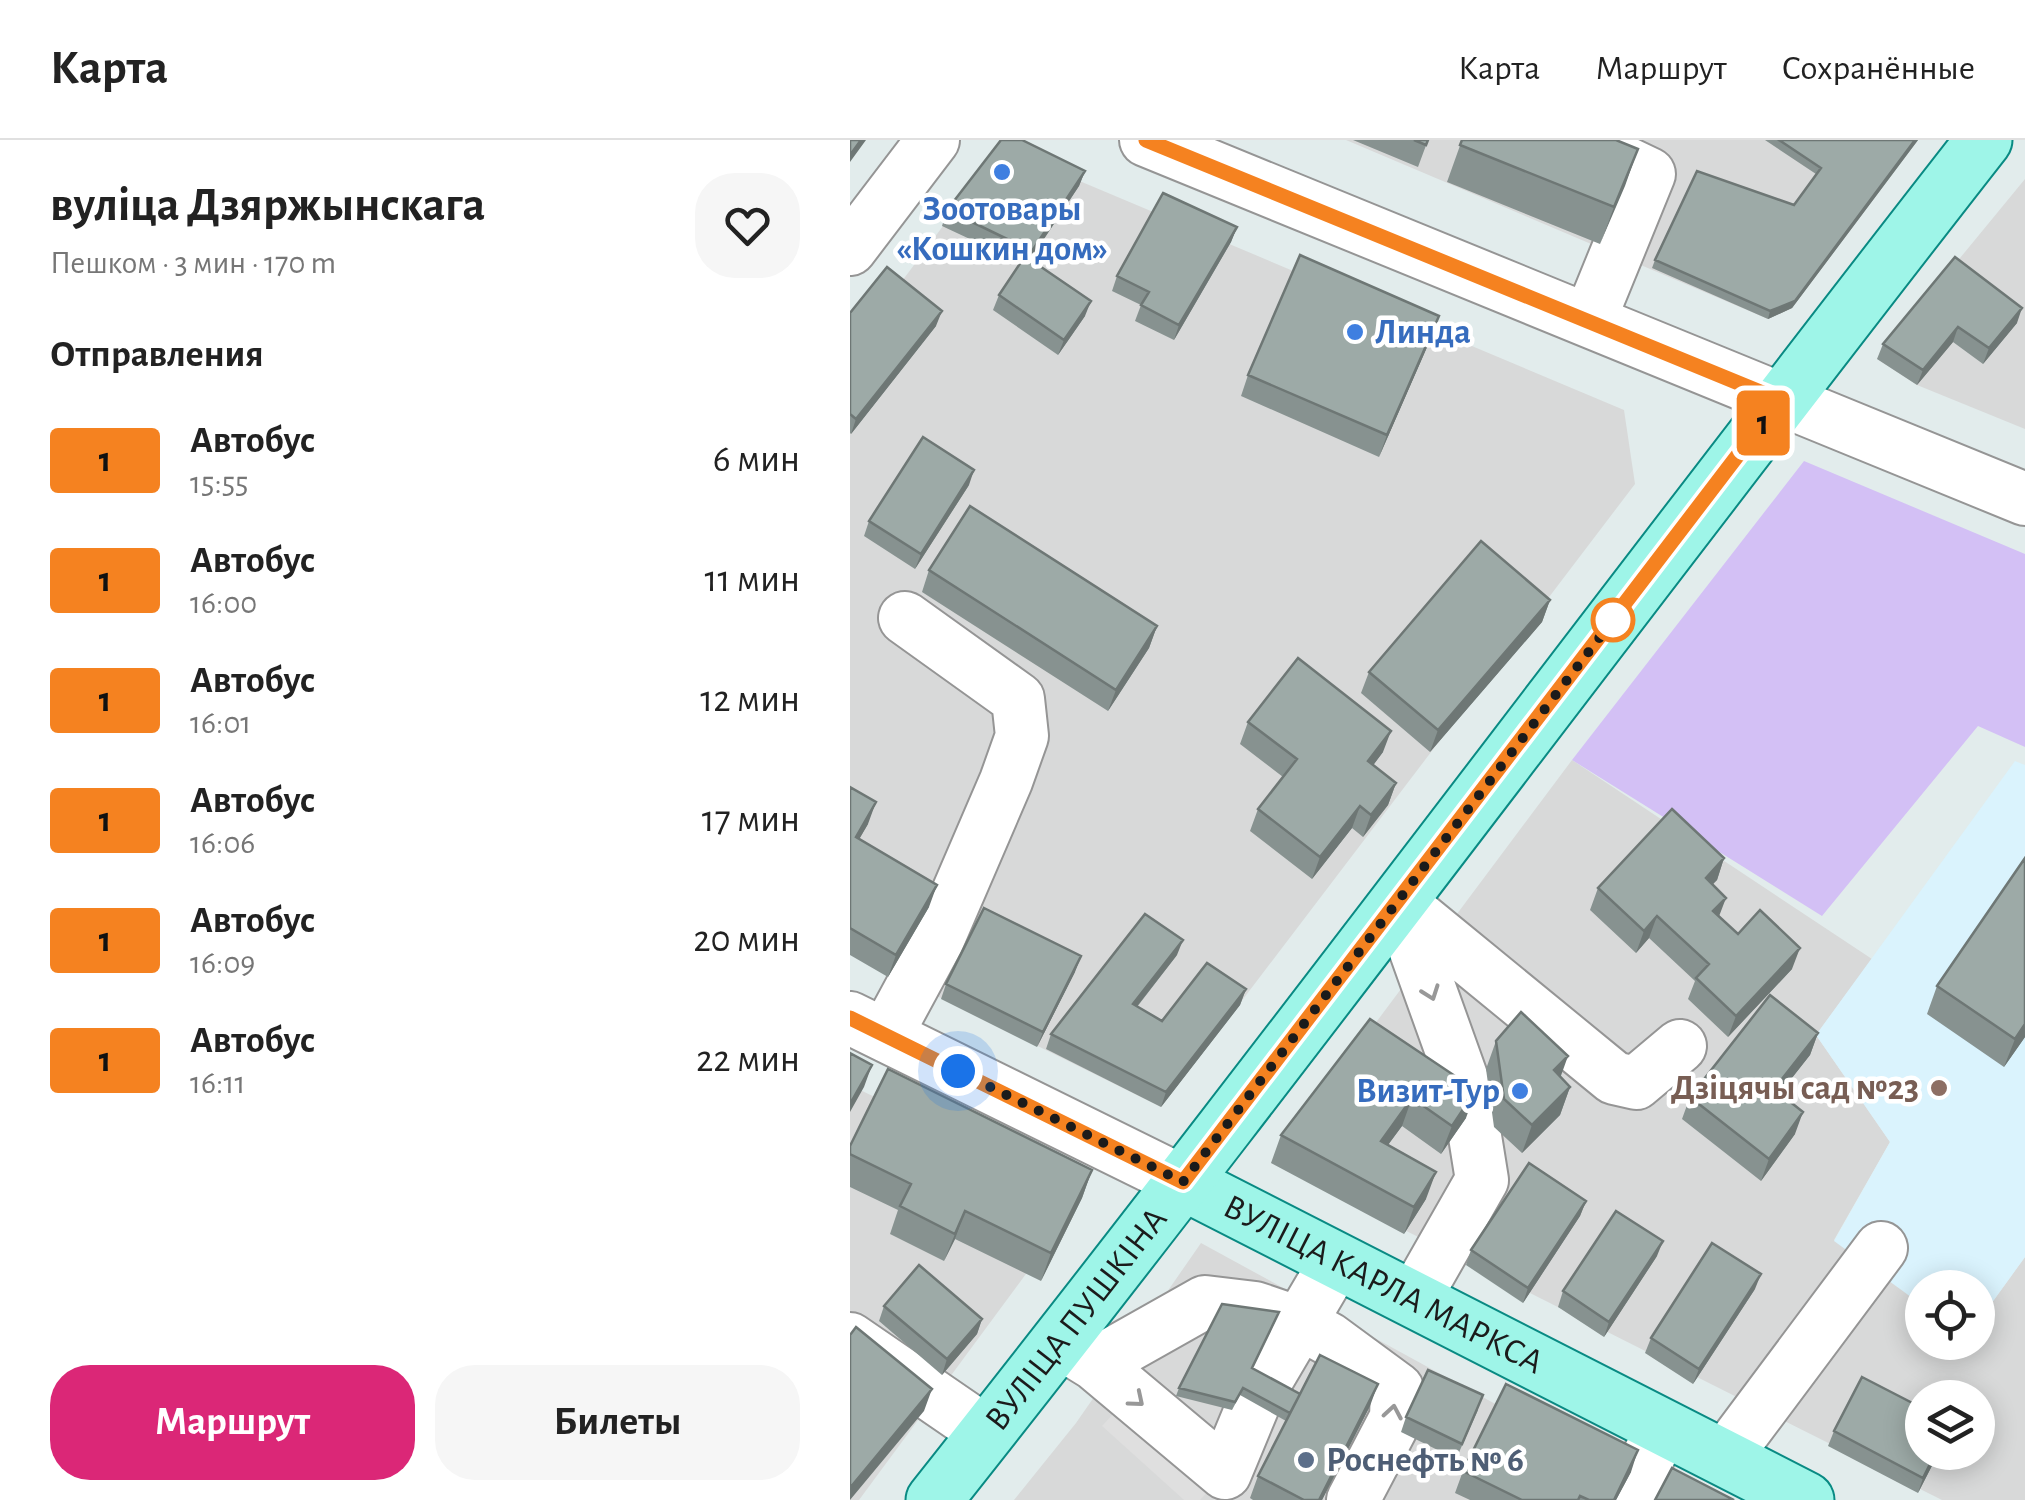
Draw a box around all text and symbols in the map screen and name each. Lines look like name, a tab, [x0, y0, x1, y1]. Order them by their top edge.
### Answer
text: Карта	[50, 45, 168, 93]
text: Карта	[1458, 51, 1540, 86]
text: Маршрут	[1595, 51, 1727, 86]
text: Сохранённые	[1782, 51, 1975, 86]
marker: Зоотовары «Кошкин дом»	[991, 161, 1013, 183]
button: heart	[695, 173, 800, 278]
text: вуліца Дзяржынскага	[50, 182, 485, 230]
place label: Зоотовары «Кошкин дом»	[896, 192, 1108, 267]
text: Пешком · 3 мин · 170 m	[50, 247, 336, 279]
place label: Линда	[1375, 315, 1471, 350]
marker: Линда	[1344, 321, 1366, 343]
text: Отправления	[50, 336, 264, 374]
line badge: 1	[1730, 390, 1796, 456]
text: 1	[1757, 406, 1769, 441]
text: Автобус	[190, 422, 315, 460]
text: 6 мин	[713, 441, 800, 479]
text: 1	[99, 443, 111, 478]
text: 15:55	[190, 467, 248, 499]
text: Автобус	[190, 542, 315, 580]
text: 11 мин	[704, 561, 800, 599]
text: 1	[99, 563, 111, 598]
text: 16:00	[190, 587, 257, 619]
unlabelled marker	[1592, 599, 1634, 641]
text: Автобус	[190, 662, 315, 700]
text: 12 мин	[700, 681, 800, 719]
text: 1	[99, 683, 111, 718]
text: 16:01	[190, 707, 251, 739]
text: Автобус	[190, 782, 315, 820]
text: 17 мин	[702, 801, 800, 839]
text: 1	[99, 803, 111, 838]
text: 16:06	[190, 827, 255, 859]
text: Автобус	[190, 902, 315, 940]
text: 20 мин	[693, 921, 800, 959]
text: 1	[99, 923, 111, 958]
text: 16:09	[190, 947, 255, 979]
one-way arrow	[1419, 983, 1439, 1000]
text: Автобус	[190, 1022, 315, 1060]
text: 22 мин	[696, 1041, 800, 1079]
text: 1	[99, 1043, 111, 1078]
your location	[933, 1046, 983, 1096]
text: 16:11	[190, 1067, 245, 1099]
place label: Дзіцячы сад №23	[1671, 1071, 1919, 1106]
place label: Визит-Тур	[1356, 1074, 1500, 1109]
marker: Дзіцячы сад №23	[1928, 1077, 1950, 1099]
marker: Визит-Тур	[1509, 1080, 1531, 1102]
street label: ВУЛІЦА КАРЛА МАРКСА	[1218, 1188, 1549, 1380]
street label: ВУЛІЦА ПУШКІНА	[979, 1201, 1173, 1437]
map controls	[1905, 1270, 1995, 1470]
button: locate	[1905, 1270, 1995, 1360]
button: Маршрут	[50, 1365, 415, 1480]
button: Билеты	[435, 1365, 800, 1480]
button: layers	[1905, 1380, 1995, 1470]
one-way arrow	[1126, 1388, 1144, 1406]
one-way arrow	[1382, 1404, 1403, 1421]
place label: Роснефть № 6	[1326, 1443, 1524, 1478]
marker: Роснефть № 6	[1295, 1449, 1317, 1471]

